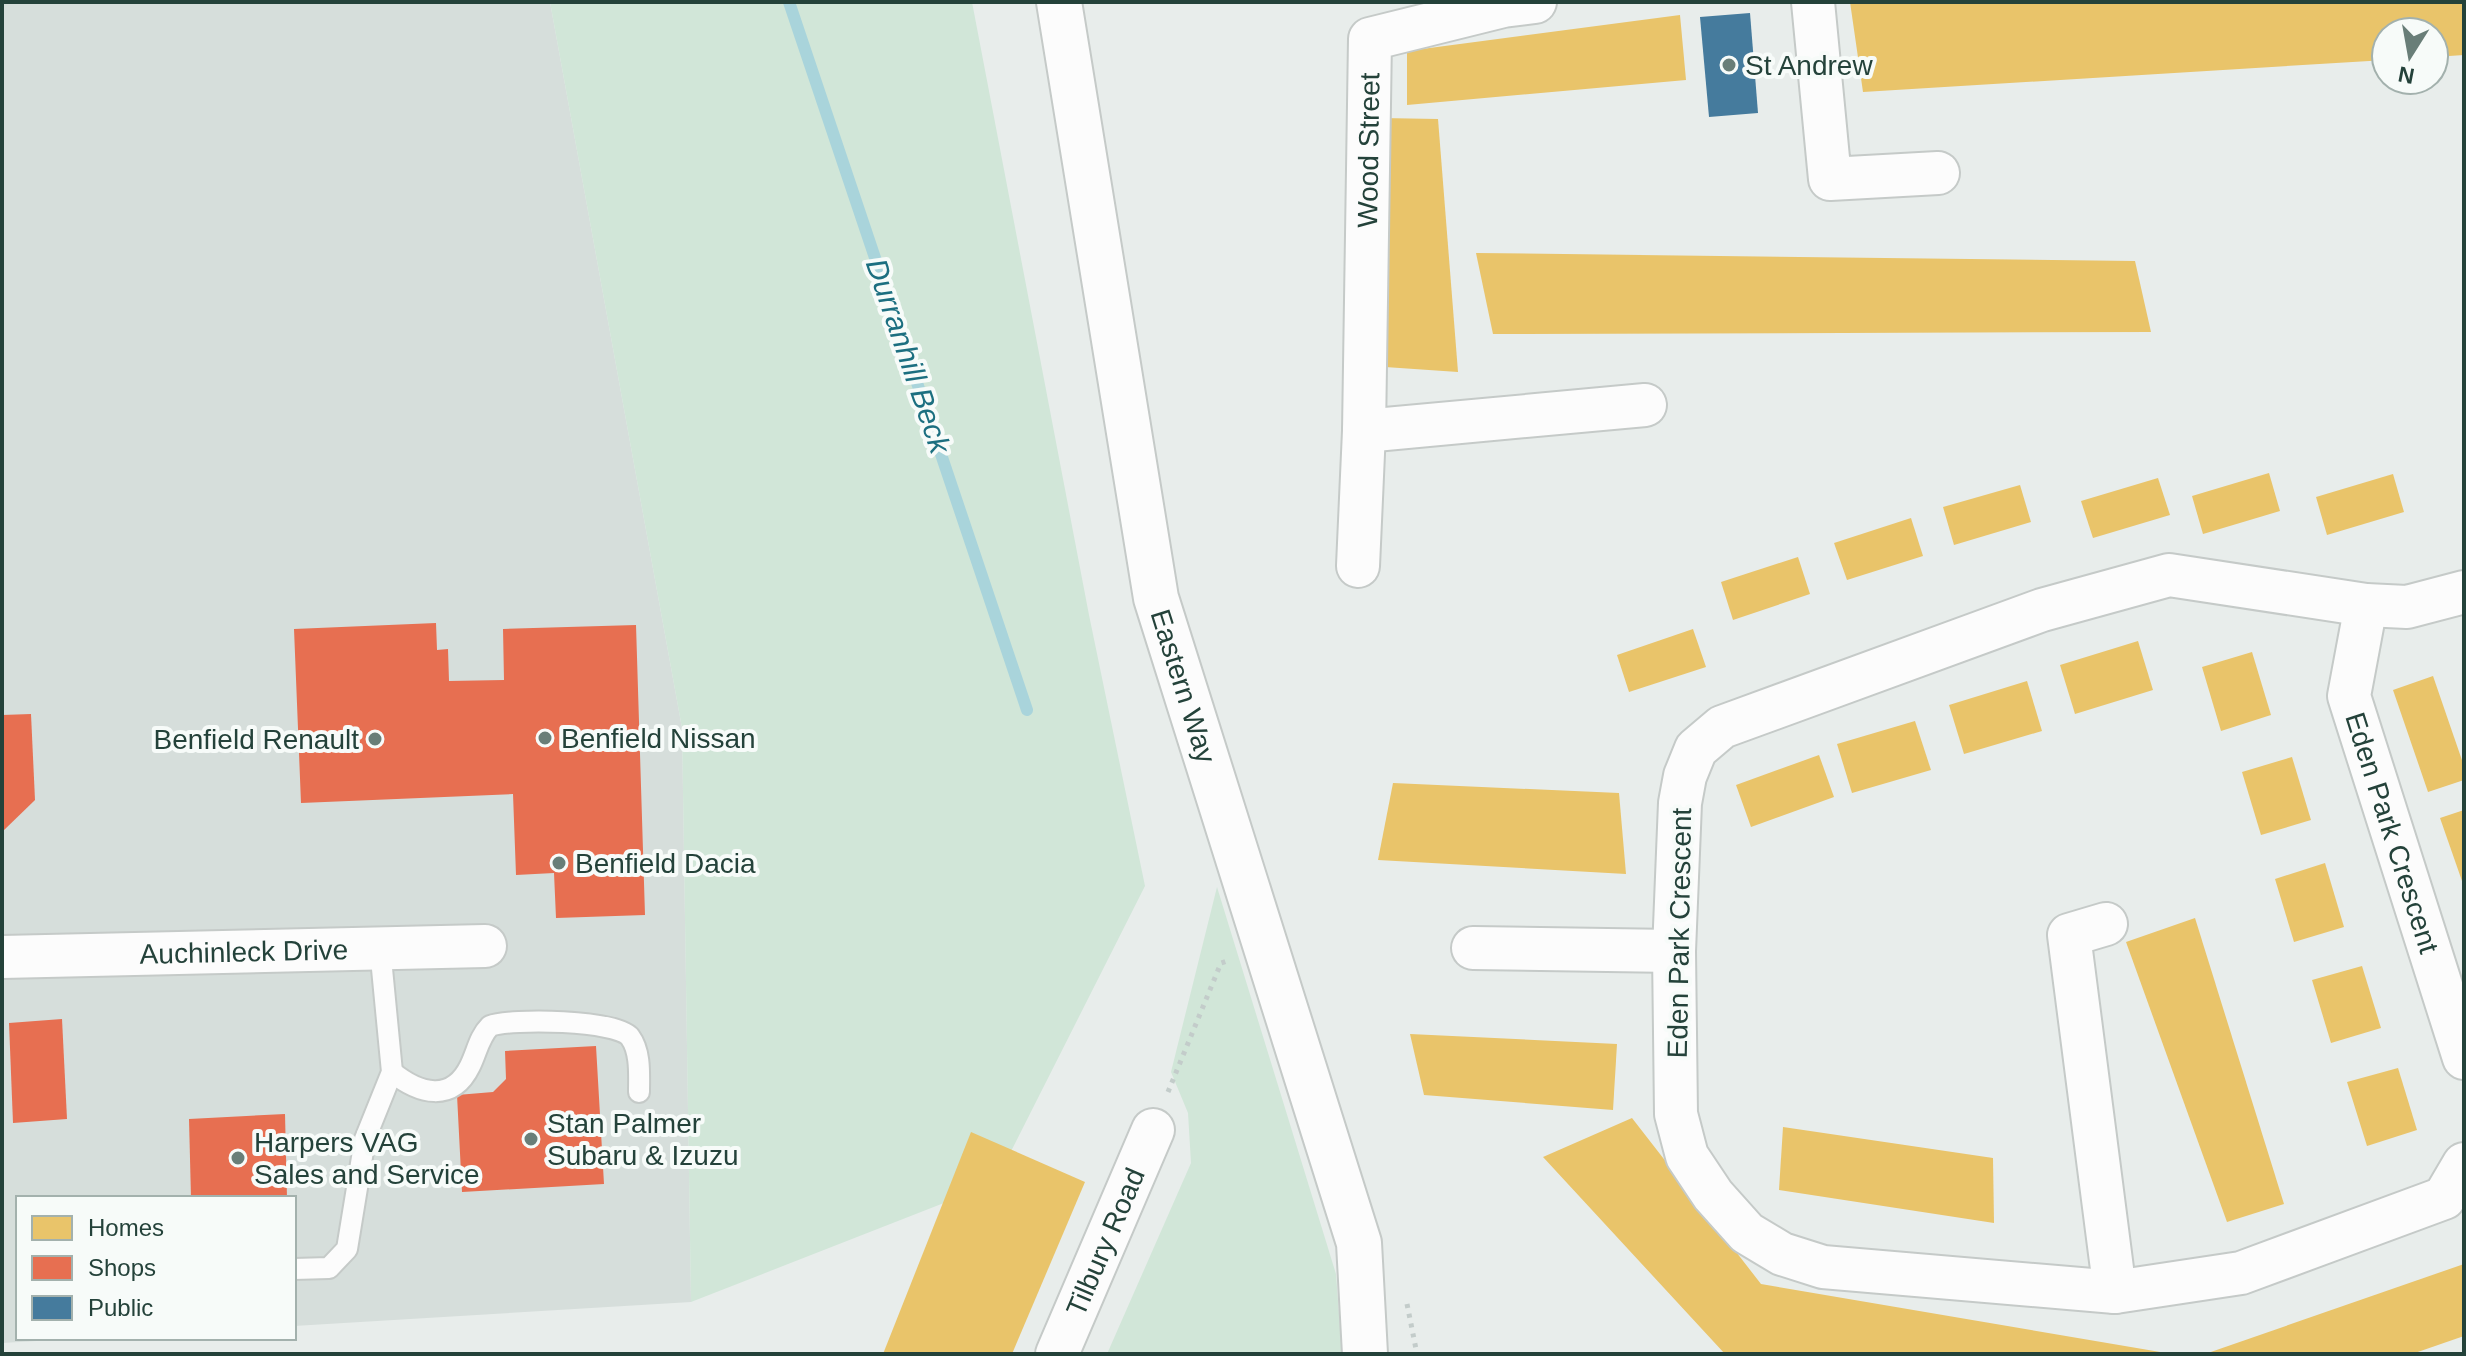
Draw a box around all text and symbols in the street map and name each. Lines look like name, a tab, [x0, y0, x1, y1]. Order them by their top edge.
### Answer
north arrow	[2370, 16, 2450, 96]
place label: St Andrew	[1745, 50, 1873, 81]
marker: St Andrew	[1720, 56, 1738, 74]
text: N	[2396, 61, 2416, 89]
street label: Wood Street	[1352, 72, 1385, 228]
water label: Durranhill Beck	[860, 254, 958, 459]
street label: Eastern Way	[1144, 605, 1222, 767]
street label: Eden Park Crescent	[2339, 709, 2445, 957]
place label: Benfield Nissan	[561, 723, 756, 754]
place label: Benfield Renault	[154, 724, 359, 755]
marker: Benfield Nissan	[536, 729, 554, 747]
marker: Benfield Renault	[366, 730, 384, 748]
street label: Eden Park Crescent	[1662, 807, 1697, 1059]
place label: Benfield Dacia	[575, 848, 756, 879]
marker: Benfield Dacia	[550, 854, 568, 872]
street label: Auchinleck Drive	[139, 934, 349, 970]
place label: Stan Palmer Subaru & Izuzu	[547, 1108, 738, 1171]
place label: Harpers VAG Sales and Service	[254, 1127, 480, 1190]
marker: Stan Palmer Subaru & Izuzu	[522, 1130, 540, 1148]
marker: Harpers VAG Sales and Service	[229, 1149, 247, 1167]
street label: Tilbury Road	[1060, 1163, 1151, 1321]
legend	[16, 1196, 296, 1340]
text: Homes	[88, 1214, 164, 1241]
text: Shops	[88, 1254, 156, 1281]
text: Public	[88, 1294, 153, 1321]

